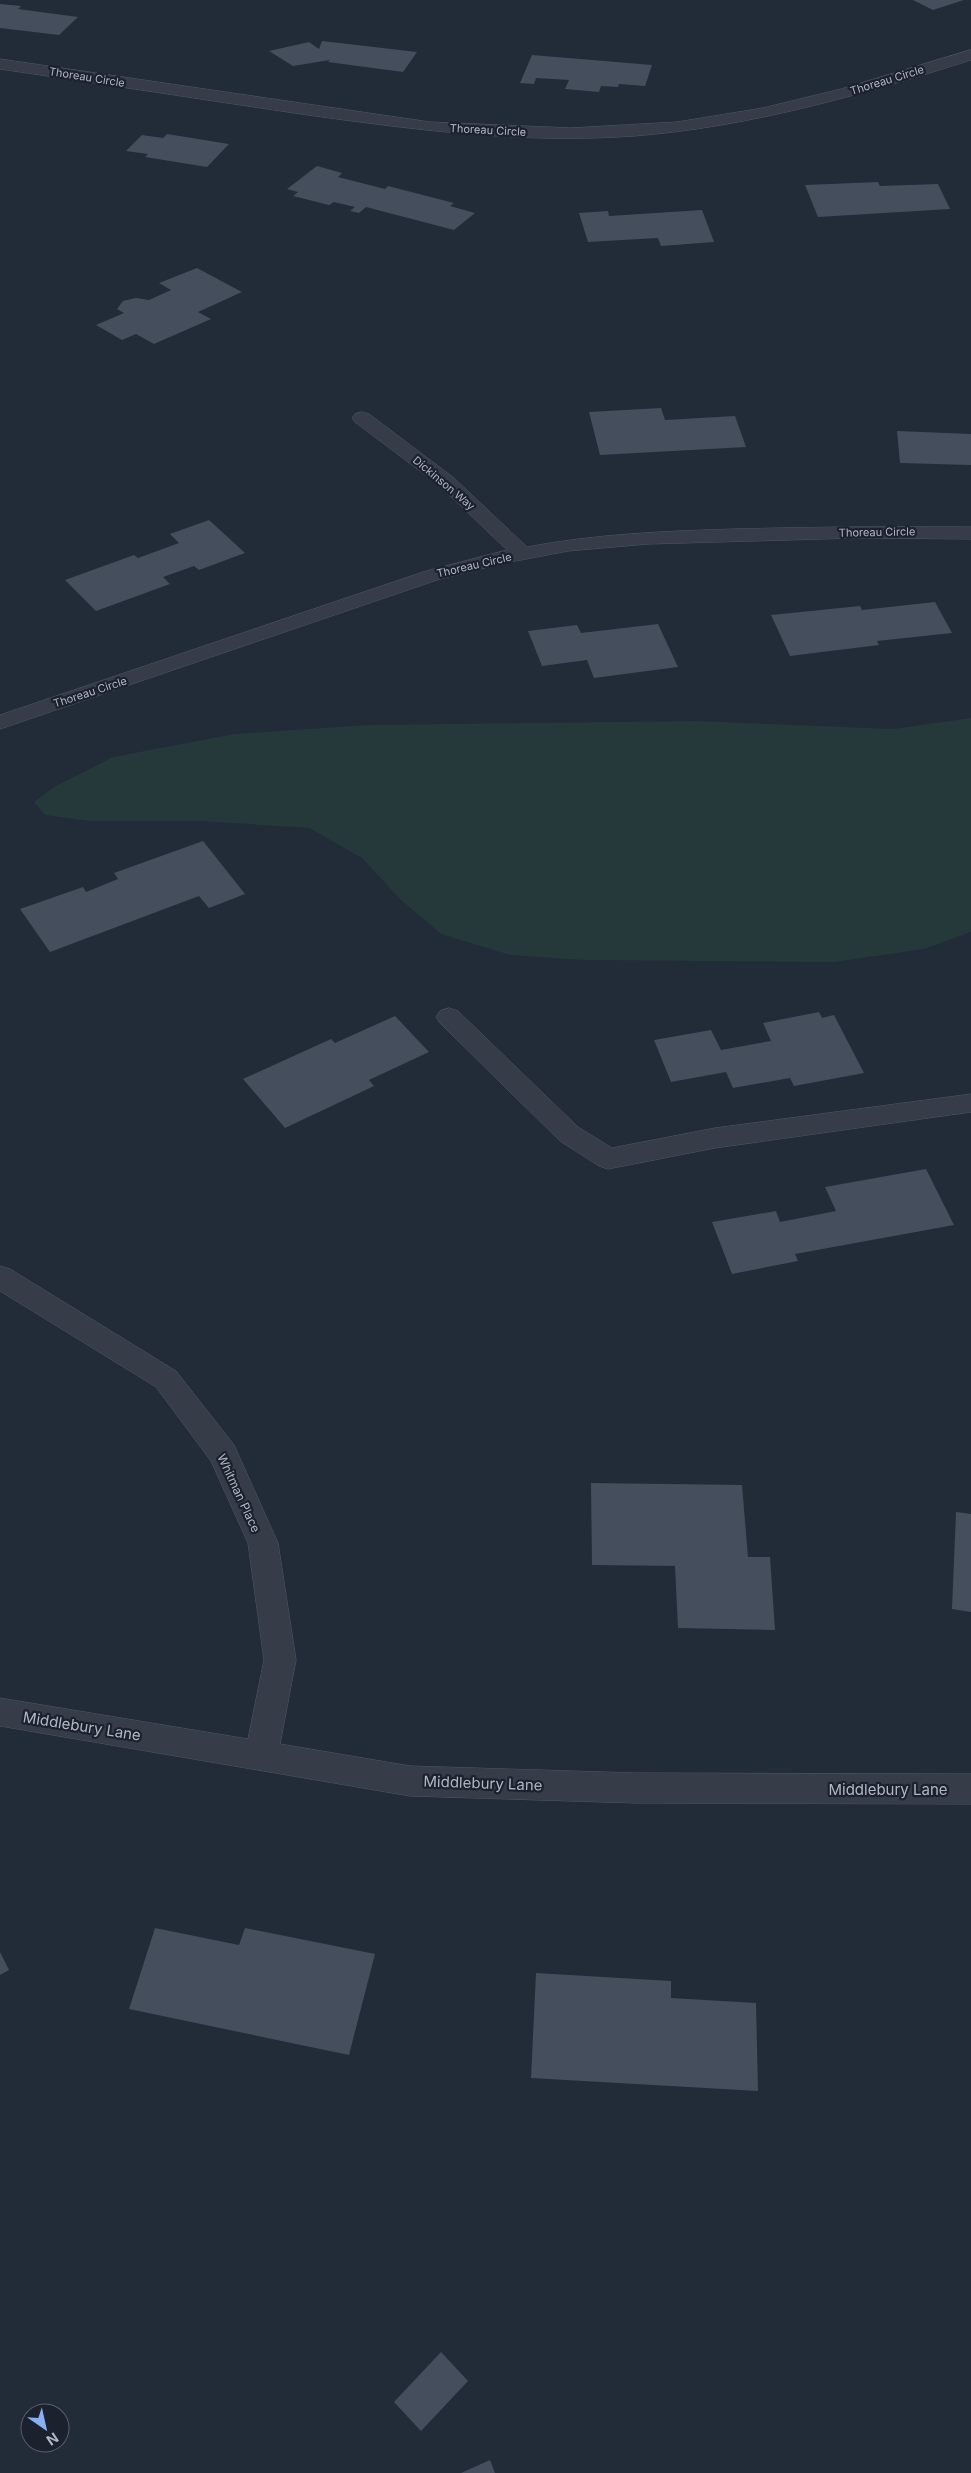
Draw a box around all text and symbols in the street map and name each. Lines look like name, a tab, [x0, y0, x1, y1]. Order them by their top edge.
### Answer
street label: Thoreau Circle	[848, 62, 926, 98]
street label: Thoreau Circle	[48, 64, 126, 90]
street label: Thoreau Circle	[449, 121, 527, 139]
street label: Dickinson Way	[410, 453, 478, 513]
street label: Thoreau Circle	[839, 524, 915, 540]
street label: Thoreau Circle	[435, 550, 513, 580]
street label: Thoreau Circle	[51, 674, 129, 710]
street label: Whitman Place	[214, 1451, 264, 1535]
street label: Middlebury Lane	[22, 1707, 142, 1745]
street label: Middlebury Lane	[423, 1771, 543, 1795]
street label: Middlebury Lane	[828, 1780, 948, 1799]
north arrow	[20, 2403, 70, 2453]
text: N	[43, 2429, 62, 2449]

